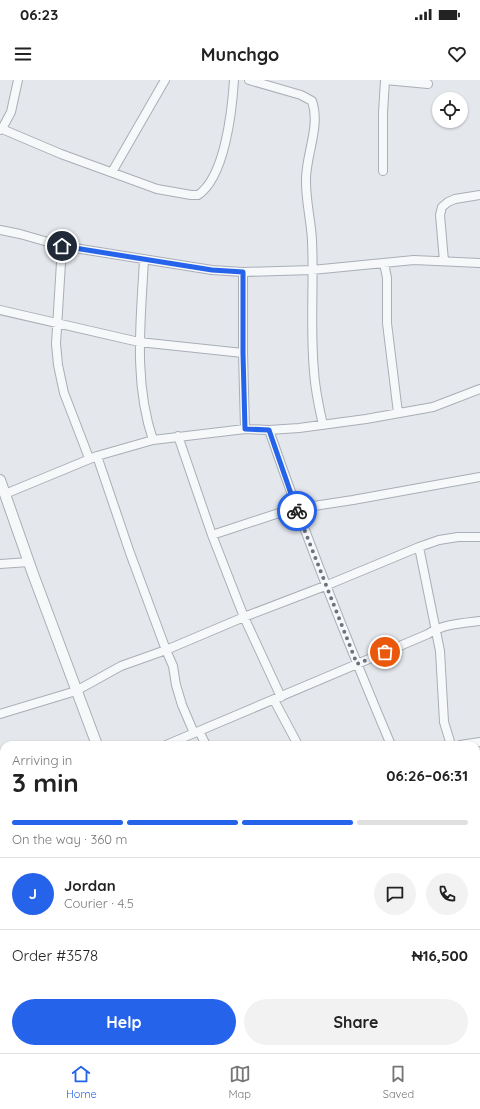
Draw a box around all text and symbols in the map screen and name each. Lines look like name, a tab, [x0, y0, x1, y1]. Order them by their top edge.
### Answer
text: 06:23	[20, 5, 58, 24]
icon: menu	[12, 43, 34, 65]
text: Munchgo	[201, 43, 279, 66]
icon: heart	[446, 43, 468, 65]
map controls	[432, 92, 468, 128]
button: locate	[432, 92, 468, 128]
pin	[45, 229, 79, 263]
icon: home	[51, 235, 73, 257]
courier	[277, 491, 317, 531]
icon: bike	[286, 500, 308, 522]
pin	[368, 635, 402, 669]
icon: bag	[374, 641, 396, 663]
text: Arriving in	[12, 752, 72, 768]
text: 3 min	[12, 766, 79, 799]
text: 06:26–06:31	[386, 766, 468, 785]
text: On the way · 360 m	[12, 831, 127, 847]
button: chat	[374, 873, 416, 915]
button: phone	[426, 873, 468, 915]
text: Jordan	[64, 876, 116, 895]
text: J	[29, 884, 37, 903]
text: Courier · 4.5	[64, 895, 134, 911]
text: Order #3578	[12, 946, 98, 965]
text: ₦16,500	[412, 946, 468, 965]
button: Help	[12, 999, 236, 1045]
button: Share	[244, 999, 468, 1045]
tab: Home	[66, 1063, 97, 1101]
tab: Map	[228, 1063, 251, 1101]
tab: Saved	[383, 1063, 414, 1101]

